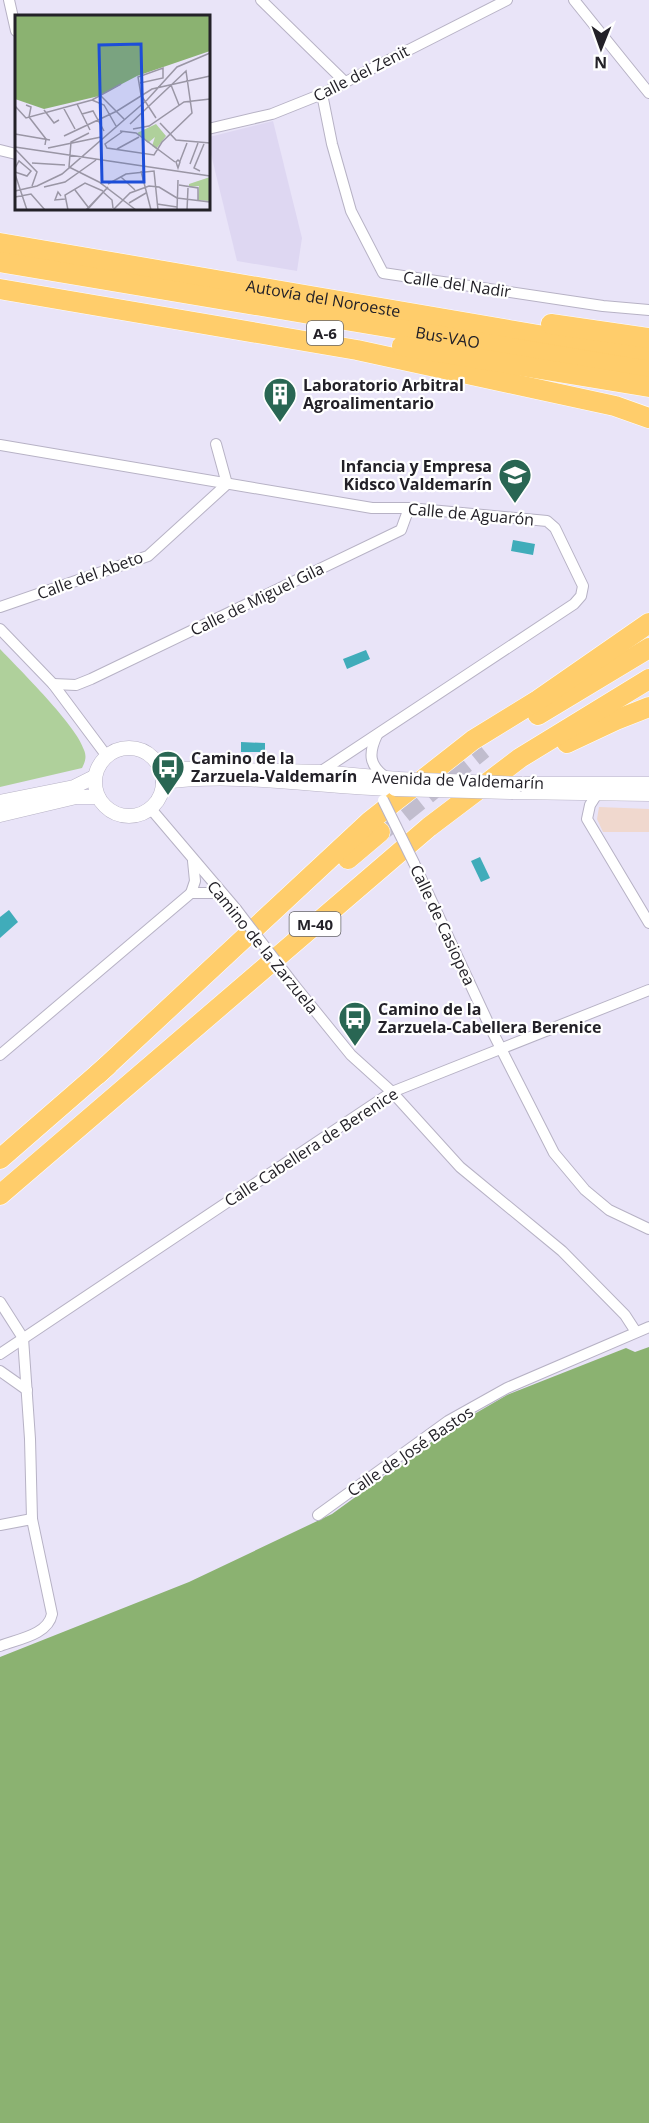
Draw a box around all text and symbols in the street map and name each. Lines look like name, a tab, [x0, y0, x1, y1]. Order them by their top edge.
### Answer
inset map	[15, 15, 210, 210]
north arrow	[571, 18, 631, 78]
street label: Calle del Zenit	[309, 39, 413, 107]
text: N	[594, 52, 607, 74]
street label: Calle del Nadir	[402, 266, 513, 303]
street label: Autovía del Noroeste	[244, 274, 402, 322]
road number: A-6	[307, 321, 343, 345]
street label: Bus-VAO	[414, 321, 482, 353]
place label: Laboratorio Arbitral Agroalimentario	[303, 374, 464, 414]
building icon: Laboratorio Arbitral Agroalimentario	[262, 376, 298, 423]
place label: Infancia y Empresa Kidsco Valdemarín	[340, 455, 492, 495]
school or university icon: Infancia y Empresa Kidsco Valdemarín	[497, 457, 533, 504]
street label: Calle de Aguarón	[407, 498, 535, 530]
street label: Calle del Abeto	[34, 546, 146, 604]
street label: Calle de Miguel Gila	[187, 557, 327, 641]
place label: Camino de la Zarzuela-Valdemarín	[191, 747, 357, 787]
bus stop icon: Camino de la Zarzuela-Valdemarín	[150, 749, 186, 796]
street label: Avenida de Valdemarín	[372, 766, 544, 794]
street label: Calle de Casiopea	[405, 861, 481, 989]
street label: Camino de la Zarzuela	[202, 876, 324, 1018]
road number: M-40	[290, 912, 340, 936]
place label: Camino de la Zarzuela-Cabellera Berenice	[378, 998, 601, 1038]
bus stop icon: Camino de la Zarzuela-Cabellera Berenice	[337, 1000, 373, 1047]
street label: Calle Cabellera de Berenice	[220, 1083, 402, 1211]
street label: Calle de José Bastos	[343, 1401, 477, 1501]

